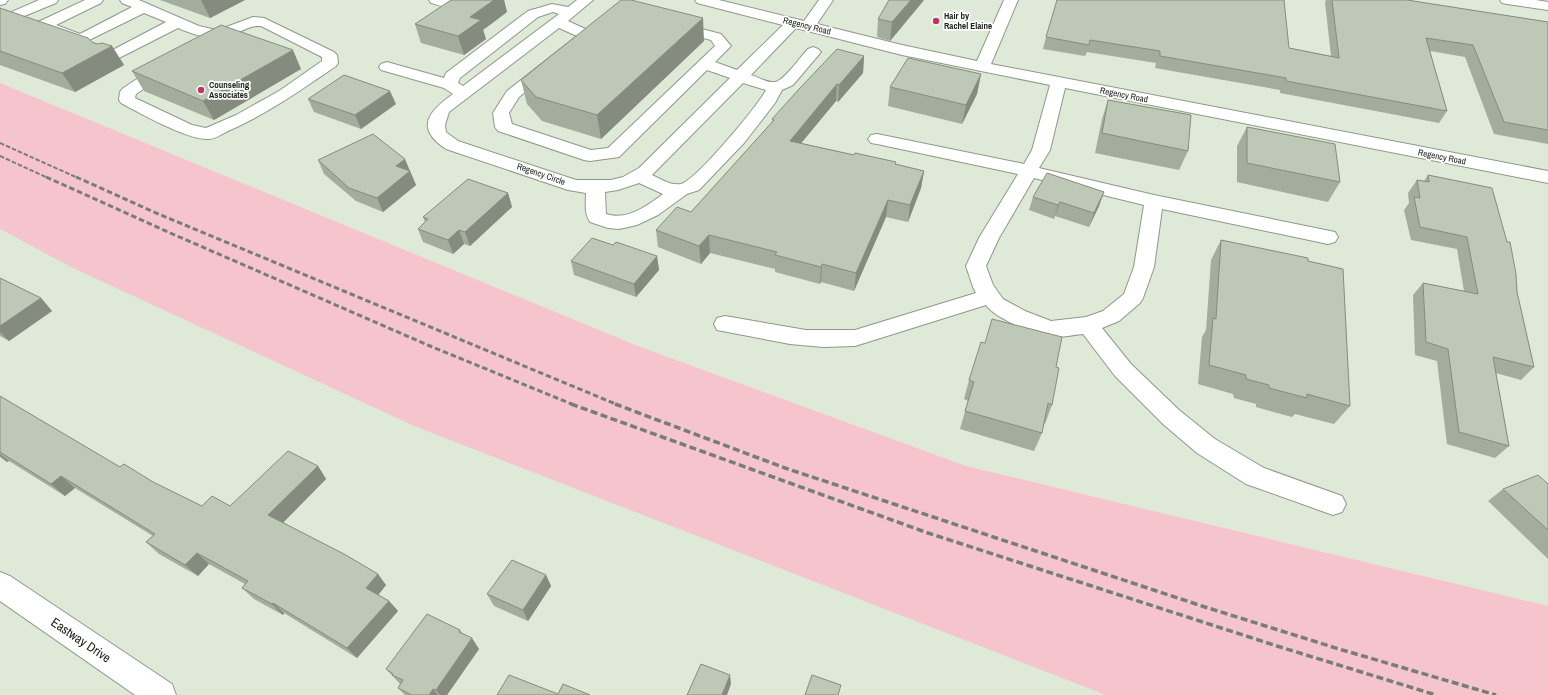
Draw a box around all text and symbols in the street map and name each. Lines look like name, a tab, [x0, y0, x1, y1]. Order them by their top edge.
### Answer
place label: Hair by Rachel Elaine	[944, 10, 992, 32]
street label: Regency Road	[782, 14, 832, 38]
marker: Hair by Rachel Elaine	[931, 16, 941, 26]
place label: Counseling Associates	[209, 79, 250, 101]
street label: Regency Road	[1099, 84, 1149, 106]
marker: Counseling Associates	[196, 85, 206, 95]
street label: Regency Road	[1417, 146, 1467, 168]
street label: Regency Circle	[515, 160, 567, 188]
street label: Eastway Drive	[48, 614, 114, 666]

